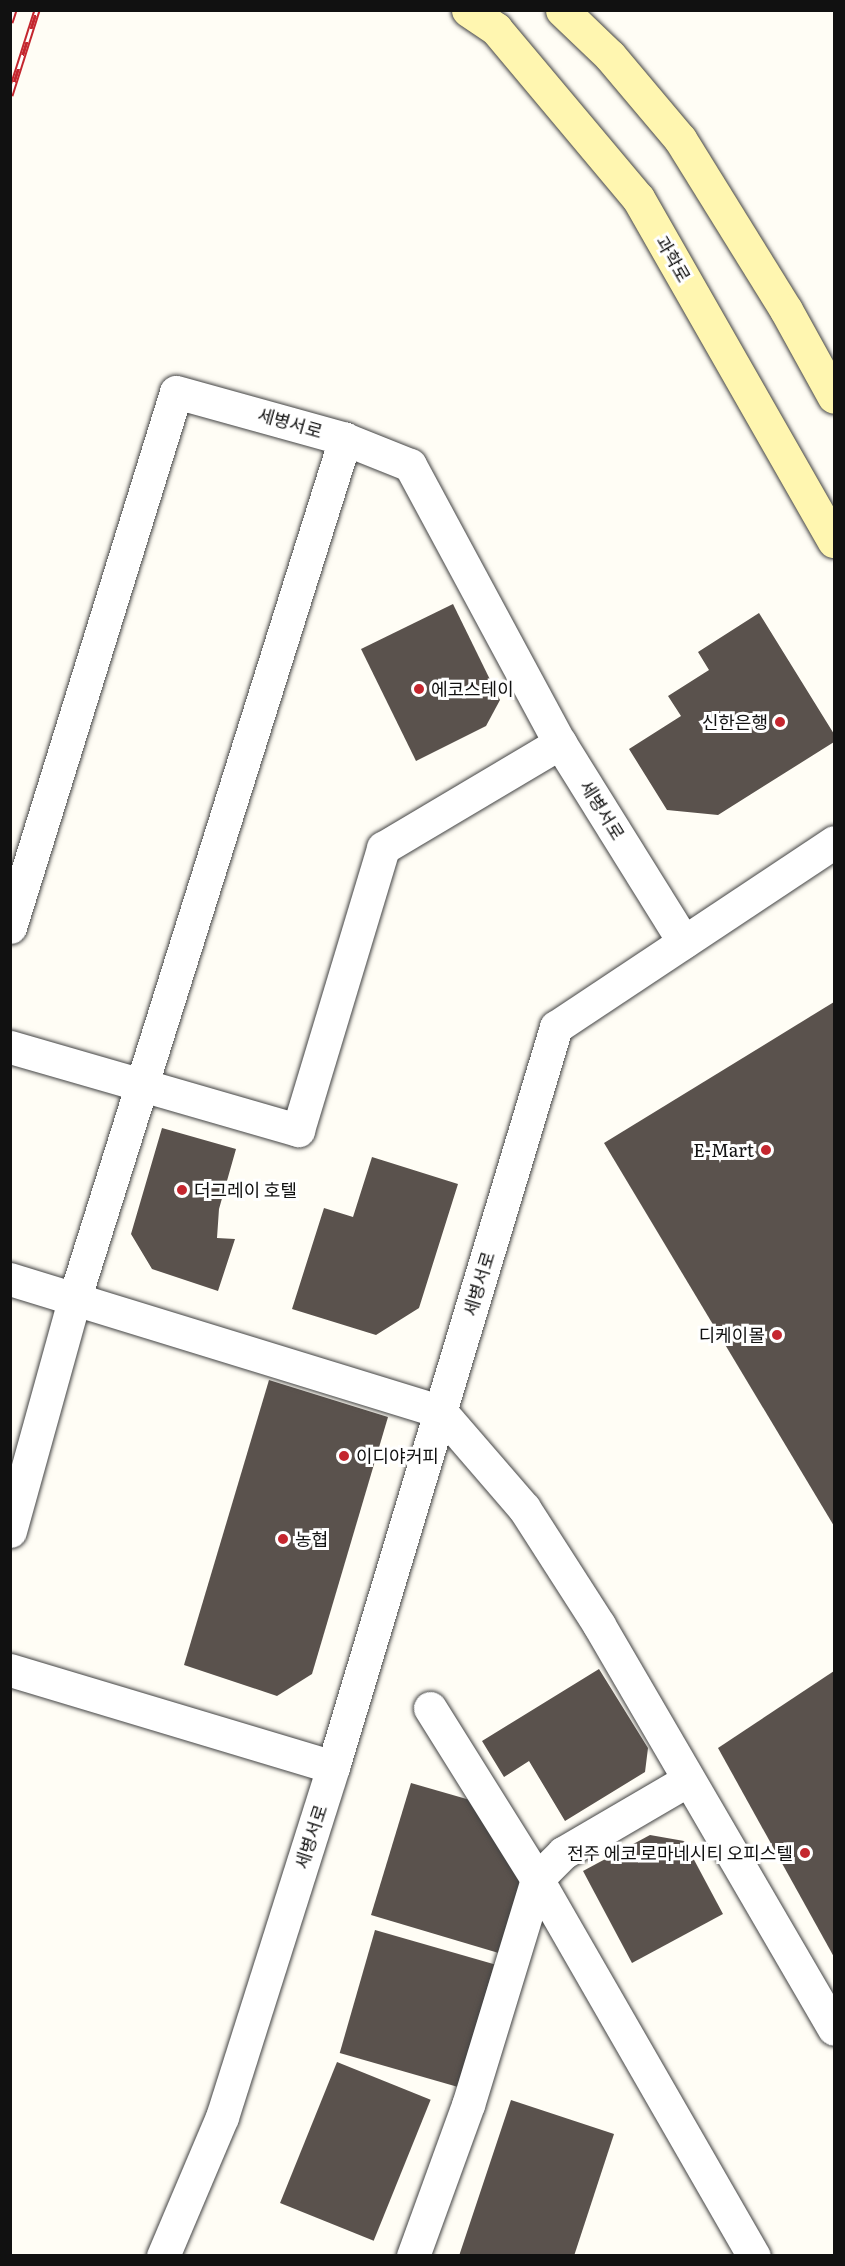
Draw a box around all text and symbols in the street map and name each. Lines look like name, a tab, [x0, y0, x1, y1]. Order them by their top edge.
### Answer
street label: 과학로	[651, 232, 695, 286]
street label: 세병서로	[255, 403, 325, 443]
place label: 에코스테이	[431, 678, 514, 700]
marker: 에코스테이	[412, 682, 426, 696]
place label: 신한은행	[702, 711, 768, 733]
marker: 신한은행	[773, 715, 787, 729]
street label: 세병서로	[575, 776, 629, 844]
place label: E-Mart	[693, 1139, 754, 1161]
marker: E-Mart	[759, 1143, 773, 1157]
place label: 더그레이 호텔	[194, 1179, 297, 1201]
marker: 더그레이 호텔	[175, 1183, 189, 1197]
street label: 세병서로	[459, 1249, 499, 1319]
place label: 디케이몰	[699, 1324, 765, 1346]
marker: 디케이몰	[770, 1328, 784, 1342]
place label: 이디야커피	[356, 1445, 439, 1467]
marker: 이디야커피	[337, 1449, 351, 1463]
place label: 농협	[295, 1528, 328, 1550]
marker: 농협	[276, 1532, 290, 1546]
street label: 세병서로	[290, 1802, 332, 1872]
place label: 전주 에코 로마네시티 오피스텔	[567, 1842, 793, 1864]
marker: 전주 에코 로마네시티 오피스텔	[798, 1846, 812, 1860]

